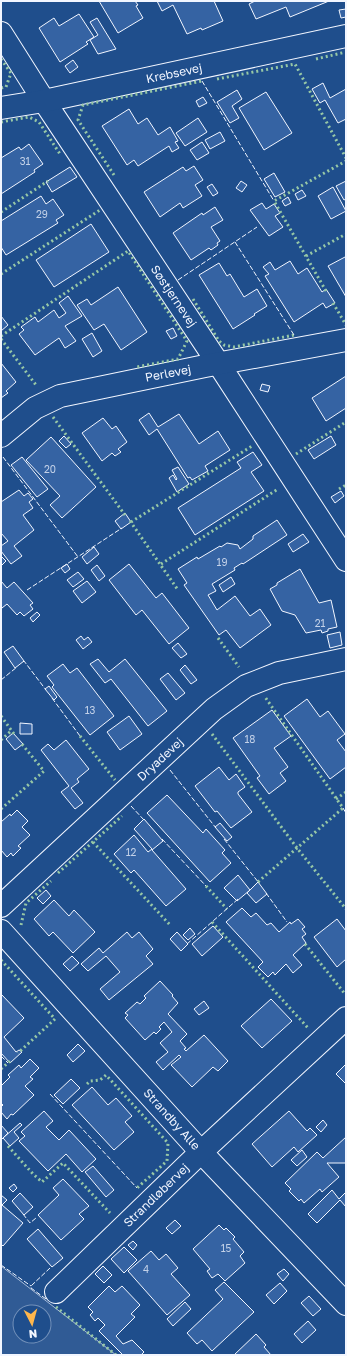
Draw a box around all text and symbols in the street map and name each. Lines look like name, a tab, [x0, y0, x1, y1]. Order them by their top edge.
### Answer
street label: Krebsevej	[145, 60, 203, 86]
house number: 31	[20, 155, 30, 167]
house number: 29	[36, 208, 48, 220]
street label: Søstjernevej	[148, 262, 200, 330]
street label: Perlevej	[144, 361, 192, 385]
house number: 20	[44, 463, 56, 475]
house number: 19	[217, 556, 227, 568]
house number: 21	[315, 617, 325, 629]
house number: 13	[85, 704, 95, 716]
house number: 18	[245, 733, 255, 745]
street label: Dryadevej	[134, 734, 186, 784]
house number: 12	[126, 846, 137, 858]
street label: Strandby Alle	[140, 1085, 204, 1153]
street label: Strandløbervej	[120, 1160, 192, 1230]
house number: 15	[221, 1242, 232, 1254]
house number: 4	[143, 1263, 149, 1275]
north arrow	[12, 1304, 52, 1344]
text: N	[28, 1328, 38, 1341]

